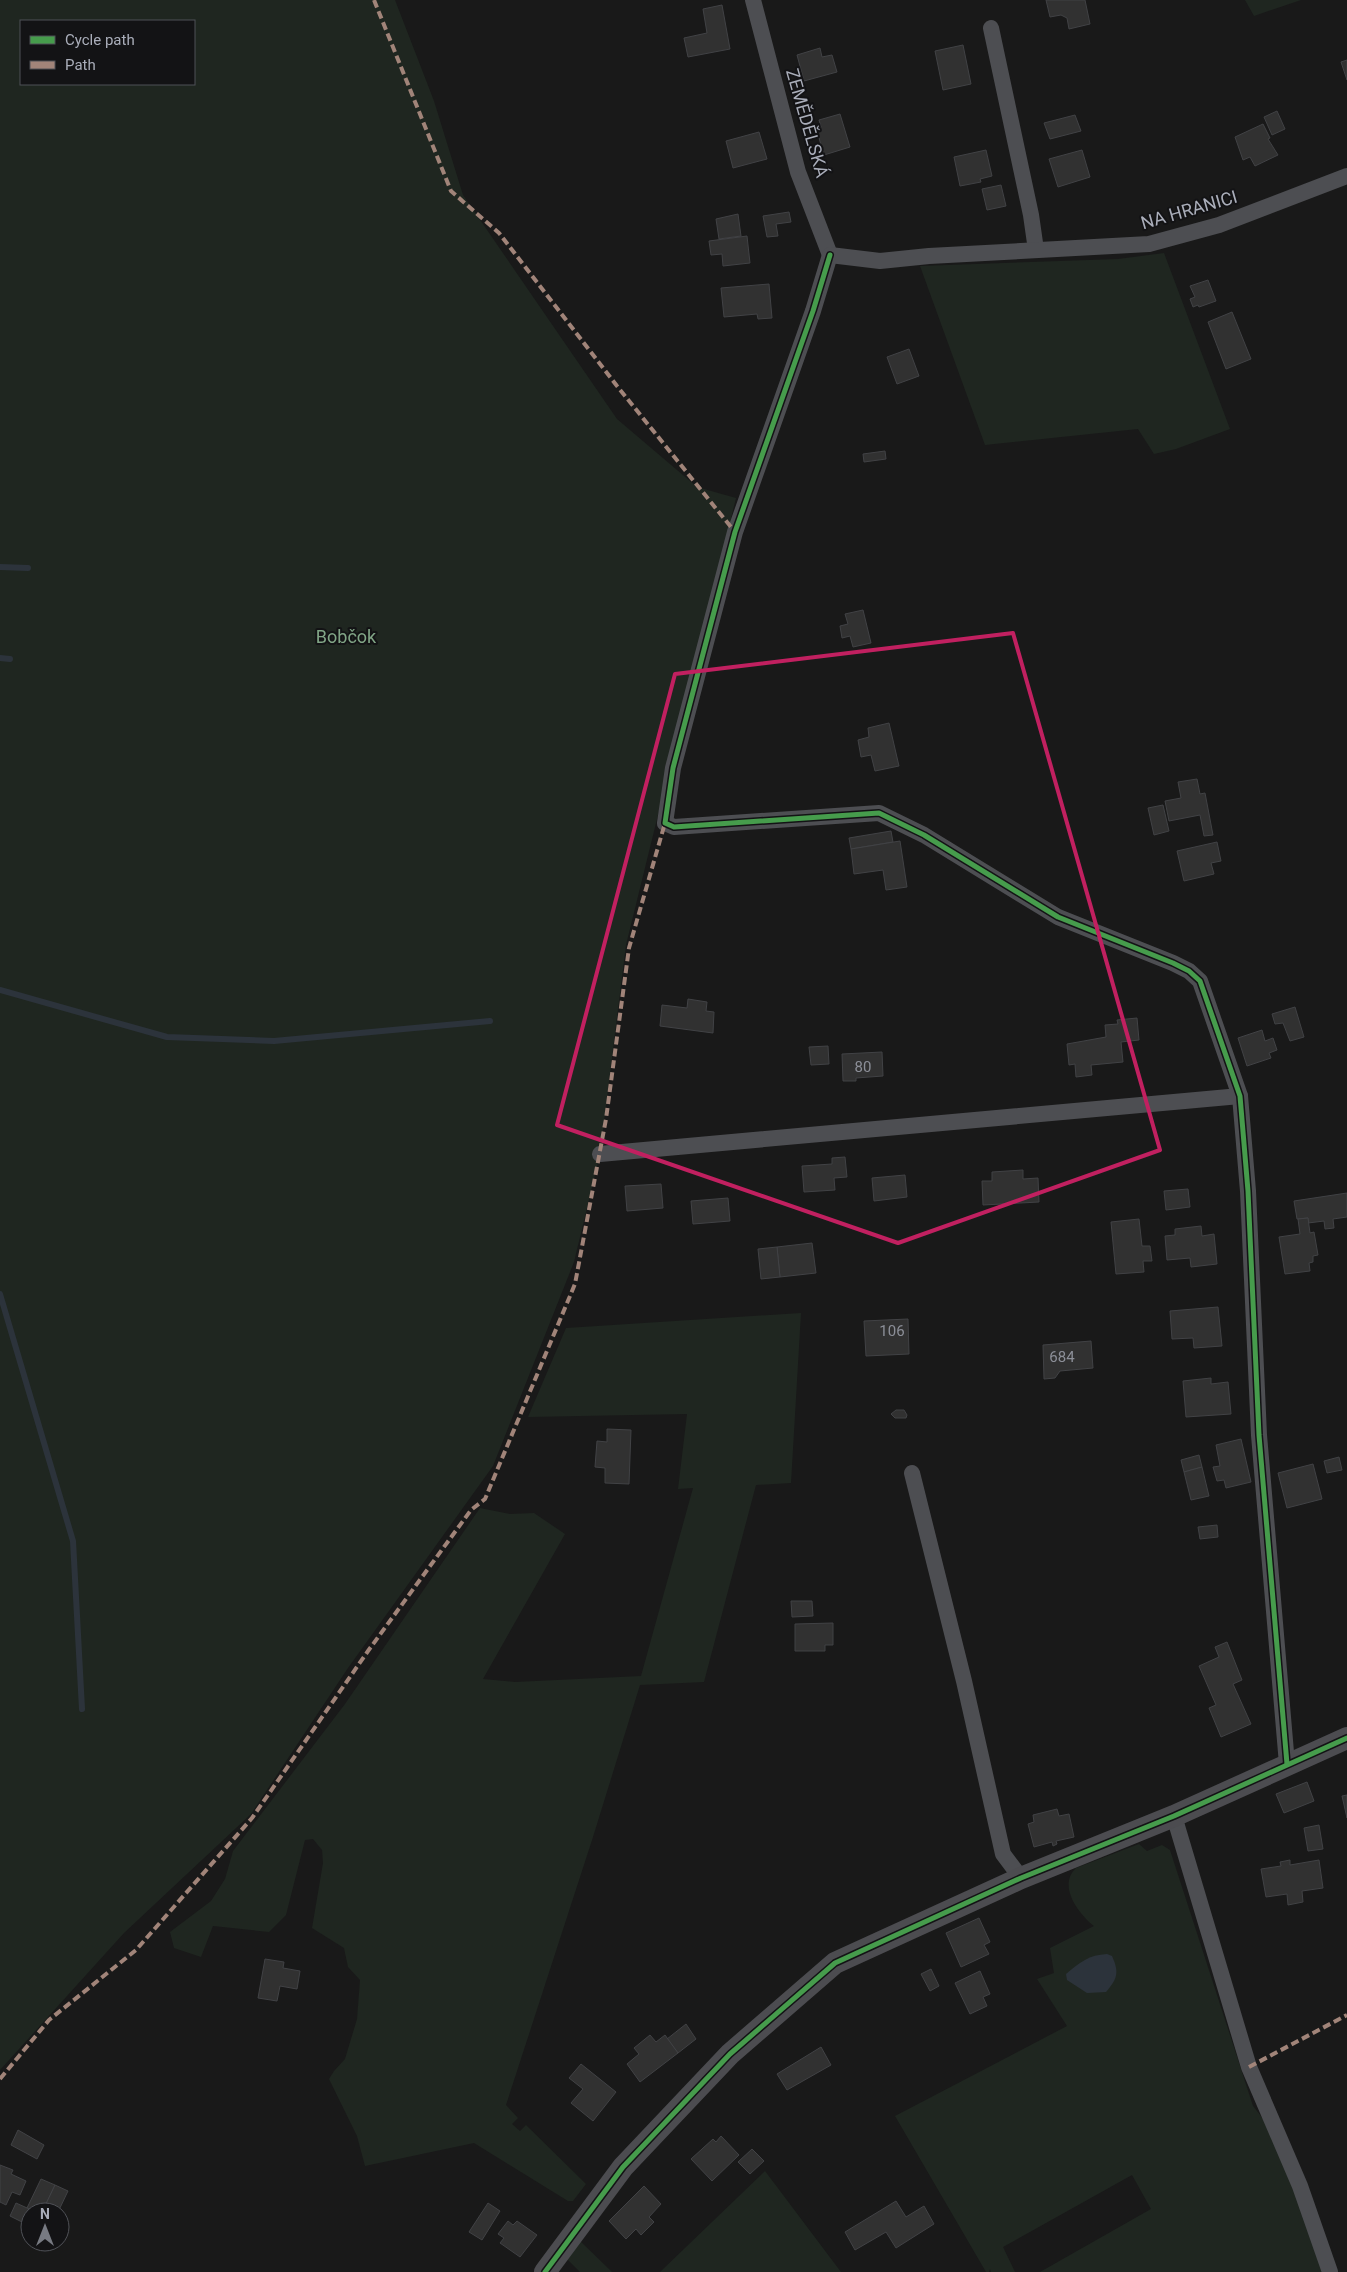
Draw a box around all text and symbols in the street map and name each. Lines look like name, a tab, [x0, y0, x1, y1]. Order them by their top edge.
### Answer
legend	[20, 20, 195, 85]
text: Cycle path	[65, 31, 135, 49]
text: Path	[65, 56, 96, 74]
street label: ZEMĚDĚLSKÁ	[782, 66, 833, 180]
street label: NA HRANICI	[1138, 186, 1239, 233]
park label: Bobčok	[316, 626, 377, 647]
house number: 80	[855, 1058, 871, 1076]
house number: 106	[879, 1322, 905, 1340]
house number: 684	[1049, 1348, 1075, 1366]
north arrow	[20, 2202, 70, 2252]
text: N	[40, 2206, 50, 2222]

